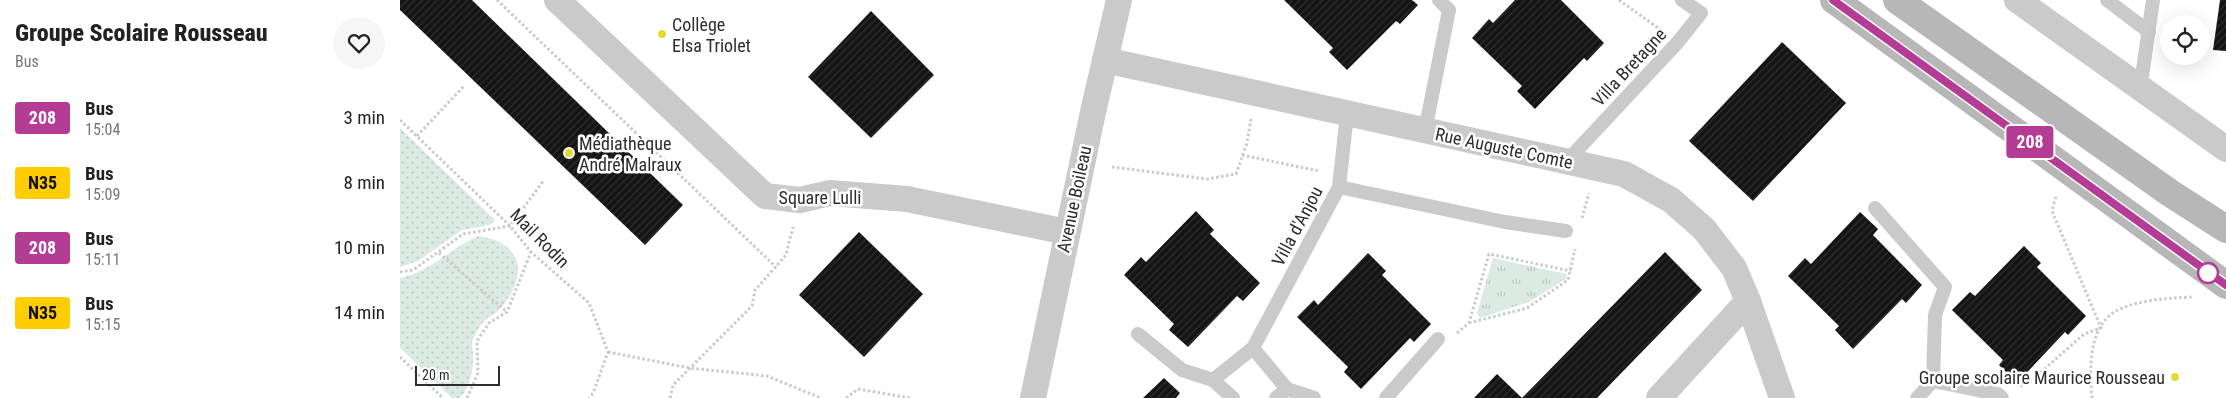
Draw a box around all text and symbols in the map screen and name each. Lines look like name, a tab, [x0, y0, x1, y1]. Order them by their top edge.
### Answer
place label: Collège Elsa Triolet	[672, 14, 751, 56]
map controls	[2160, 15, 2210, 65]
button: locate	[2160, 15, 2210, 65]
button: heart	[333, 17, 385, 69]
text: Groupe Scolaire Rousseau	[15, 19, 268, 47]
street label: Villa Bretagne	[1588, 24, 1670, 110]
marker: Collège Elsa Triolet	[656, 28, 668, 40]
text: Bus	[15, 52, 39, 71]
text: Bus	[85, 97, 114, 120]
text: 3 min	[343, 106, 385, 129]
text: 208	[29, 107, 56, 128]
text: 15:04	[85, 120, 120, 139]
street label: Rue Auguste Comte	[1433, 123, 1575, 173]
line badge: 208	[2001, 126, 2059, 158]
text: 208	[2016, 131, 2044, 152]
place label: Médiathèque André Malraux	[579, 133, 682, 175]
street label: Avenue Boileau	[1052, 144, 1096, 254]
marker: Médiathèque André Malraux	[563, 147, 575, 159]
text: Bus	[85, 162, 114, 185]
text: 8 min	[343, 171, 385, 194]
text: N35	[28, 172, 57, 193]
street label: Villa d'Anjou	[1267, 183, 1327, 269]
text: 15:09	[85, 185, 120, 204]
street label: Square Lulli	[779, 187, 861, 208]
street label: Mail Rodin	[506, 204, 574, 272]
text: Bus	[85, 227, 114, 250]
text: 10 min	[334, 236, 385, 259]
text: 208	[29, 237, 56, 258]
text: 15:11	[85, 250, 120, 269]
unlabelled marker	[2197, 262, 2219, 284]
text: Bus	[85, 292, 114, 315]
text: 14 min	[334, 301, 385, 324]
text: N35	[28, 302, 57, 323]
text: 15:15	[85, 315, 120, 334]
scale bar	[415, 363, 500, 386]
text: 20 m	[422, 367, 450, 383]
place label: Groupe scolaire Maurice Rousseau	[1919, 367, 2165, 388]
marker: Groupe scolaire Maurice Rousseau	[2169, 371, 2181, 383]

